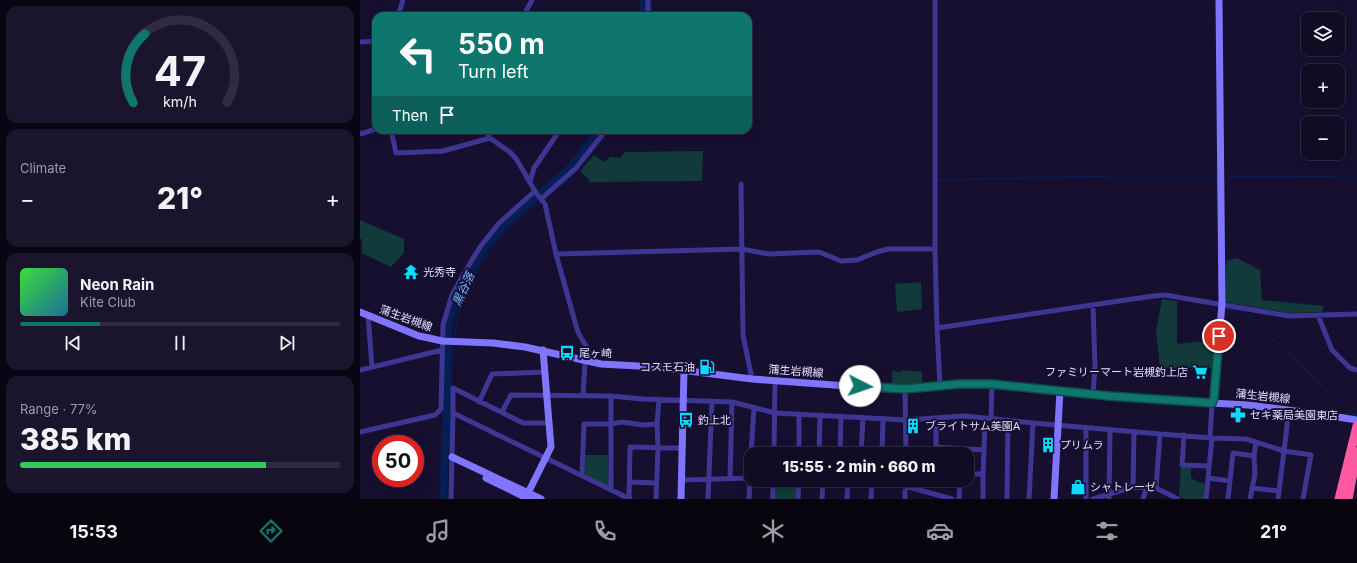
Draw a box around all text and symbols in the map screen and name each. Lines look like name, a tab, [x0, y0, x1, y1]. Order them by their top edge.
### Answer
map controls	[1301, 12, 1345, 160]
button: layers	[1301, 12, 1345, 56]
text: 550 m	[458, 27, 545, 61]
icon: left	[392, 28, 444, 80]
text: 47	[154, 45, 206, 95]
text: Turn left	[458, 61, 528, 82]
button: +	[1301, 64, 1345, 108]
text: km/h	[163, 92, 197, 109]
icon: arrive	[436, 104, 458, 126]
text: Then	[392, 106, 428, 125]
button: −	[1301, 116, 1345, 160]
text: Climate	[20, 160, 66, 176]
text: 21°	[157, 180, 203, 216]
text: −	[20, 186, 35, 212]
text: +	[325, 186, 340, 212]
temple icon: 光秀寺	[402, 263, 420, 281]
place label: 光秀寺	[423, 265, 456, 279]
water label: 黒谷落	[449, 268, 478, 308]
text: Neon Rain	[80, 275, 154, 294]
text: Kite Club	[80, 294, 136, 310]
street label: 蒲生岩槻線	[378, 302, 434, 334]
pin	[1202, 319, 1236, 353]
icon: arrive	[1208, 325, 1230, 347]
icon: previous	[62, 332, 84, 354]
icon: pause	[169, 332, 191, 354]
icon: next	[276, 332, 298, 354]
bus stop icon: 尾ヶ崎	[558, 344, 576, 362]
place label: 尾ヶ崎	[579, 346, 612, 360]
fuel station icon: コスモ石油	[698, 358, 716, 376]
place label: コスモ石油	[640, 360, 695, 374]
street label: 蒲生岩槻線	[768, 362, 824, 380]
supermarket icon: ファミリーマート岩槻釣上店	[1191, 363, 1209, 381]
position arrow	[839, 365, 881, 407]
place label: ファミリーマート岩槻釣上店	[1045, 365, 1188, 379]
street label: 蒲生岩槻線	[1235, 386, 1291, 406]
text: Range · 77%	[20, 401, 98, 417]
pharmacy icon: セキ薬局美園東店	[1229, 406, 1247, 424]
place label: セキ薬局美園東店	[1250, 408, 1338, 422]
bus stop icon: 釣上北	[677, 411, 695, 429]
place label: 釣上北	[698, 413, 731, 427]
building icon: ブライトサム美園A	[904, 417, 922, 435]
place label: ブライトサム美園A	[925, 419, 1021, 433]
text: 385 km	[20, 421, 131, 457]
speed limit sign: 50	[372, 435, 424, 487]
building icon: プリムラ	[1039, 436, 1057, 454]
place label: プリムラ	[1060, 438, 1103, 452]
text: 15:55 · 2 min · 660 m	[783, 457, 935, 476]
shop icon: シャトレーゼ	[1069, 478, 1087, 496]
place label: シャトレーゼ	[1090, 480, 1156, 494]
icon: directions	[257, 517, 285, 545]
icon: music	[424, 517, 452, 545]
icon: phone	[591, 517, 619, 545]
icon: climate	[759, 517, 787, 545]
icon: car	[926, 517, 954, 545]
icon: filters	[1093, 517, 1121, 545]
text: 15:53	[70, 521, 118, 542]
text: 21°	[1260, 521, 1287, 542]

